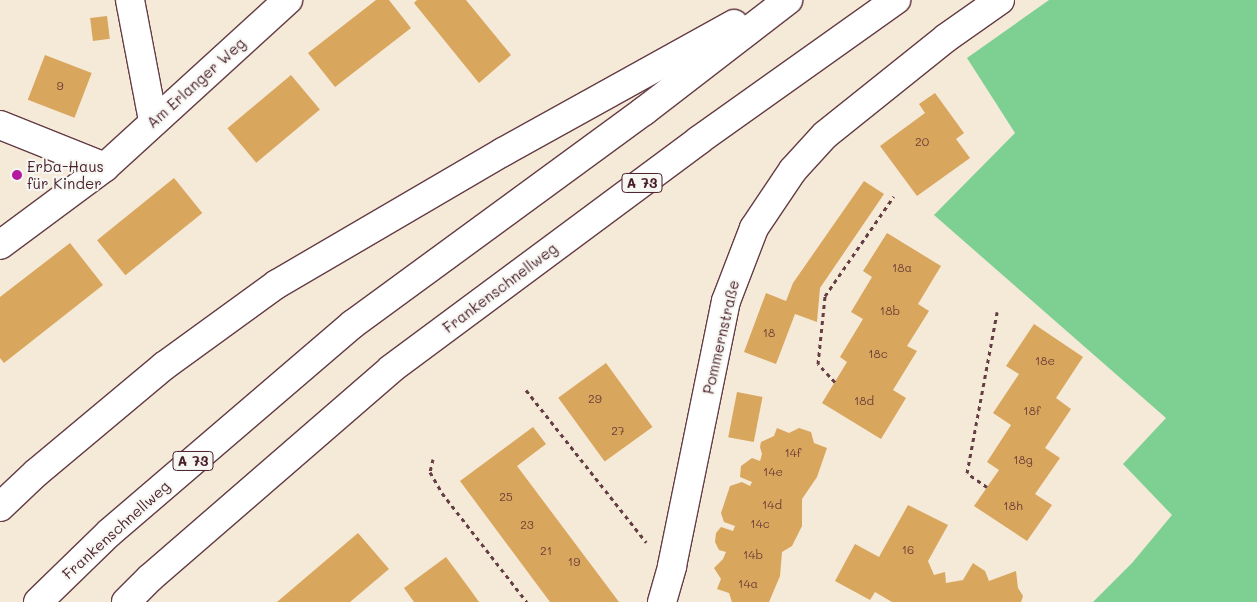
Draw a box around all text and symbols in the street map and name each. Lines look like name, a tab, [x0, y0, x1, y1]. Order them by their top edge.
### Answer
street label: Am Erlanger Weg	[143, 34, 249, 132]
house number: 9	[56, 79, 64, 93]
house number: 20	[915, 135, 929, 149]
place label: Erba-Haus für Kinder	[27, 157, 104, 192]
marker: Erba-Haus für Kinder	[11, 169, 23, 181]
road number: A 73	[621, 172, 663, 194]
street label: Frankenschnellweg	[439, 239, 561, 337]
house number: 18a	[892, 261, 912, 275]
street label: Pommernstraße	[699, 278, 743, 396]
house number: 18b	[880, 304, 900, 318]
house number: 18	[763, 326, 775, 340]
house number: 18c	[868, 347, 888, 361]
house number: 18e	[1035, 354, 1055, 368]
house number: 29	[588, 392, 602, 406]
house number: 18d	[854, 394, 874, 408]
house number: 18f	[1023, 404, 1041, 418]
house number: 27	[611, 424, 625, 438]
house number: 14f	[784, 446, 802, 460]
road number: A 73	[172, 450, 214, 472]
house number: 18g	[1013, 453, 1033, 467]
house number: 14e	[763, 465, 783, 479]
street label: Frankenschnellweg	[59, 477, 173, 583]
house number: 25	[499, 490, 513, 504]
house number: 14d	[762, 498, 782, 512]
house number: 18h	[1003, 499, 1023, 513]
house number: 14c	[750, 517, 770, 531]
house number: 23	[520, 518, 534, 532]
house number: 16	[902, 543, 914, 557]
house number: 21	[540, 544, 552, 558]
house number: 14b	[743, 548, 763, 562]
house number: 19	[568, 555, 580, 569]
house number: 14a	[738, 577, 758, 591]

